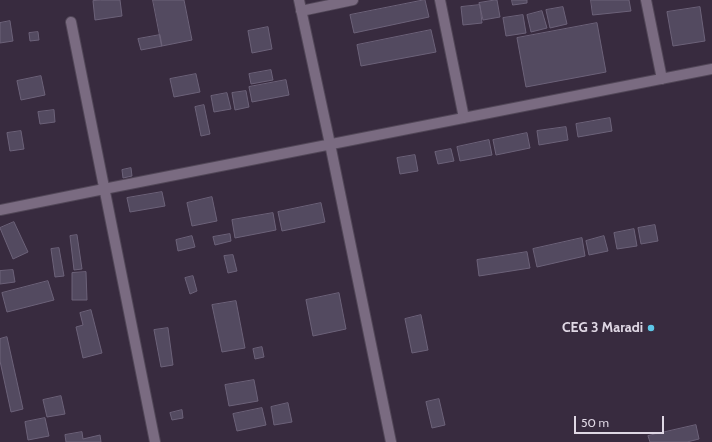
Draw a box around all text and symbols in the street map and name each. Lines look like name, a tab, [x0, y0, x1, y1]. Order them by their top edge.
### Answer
place label: CEG 3 Maradi	[562, 320, 643, 336]
marker: CEG 3 Maradi	[646, 323, 656, 333]
scale bar	[576, 408, 666, 434]
text: 50 m	[581, 415, 609, 430]

